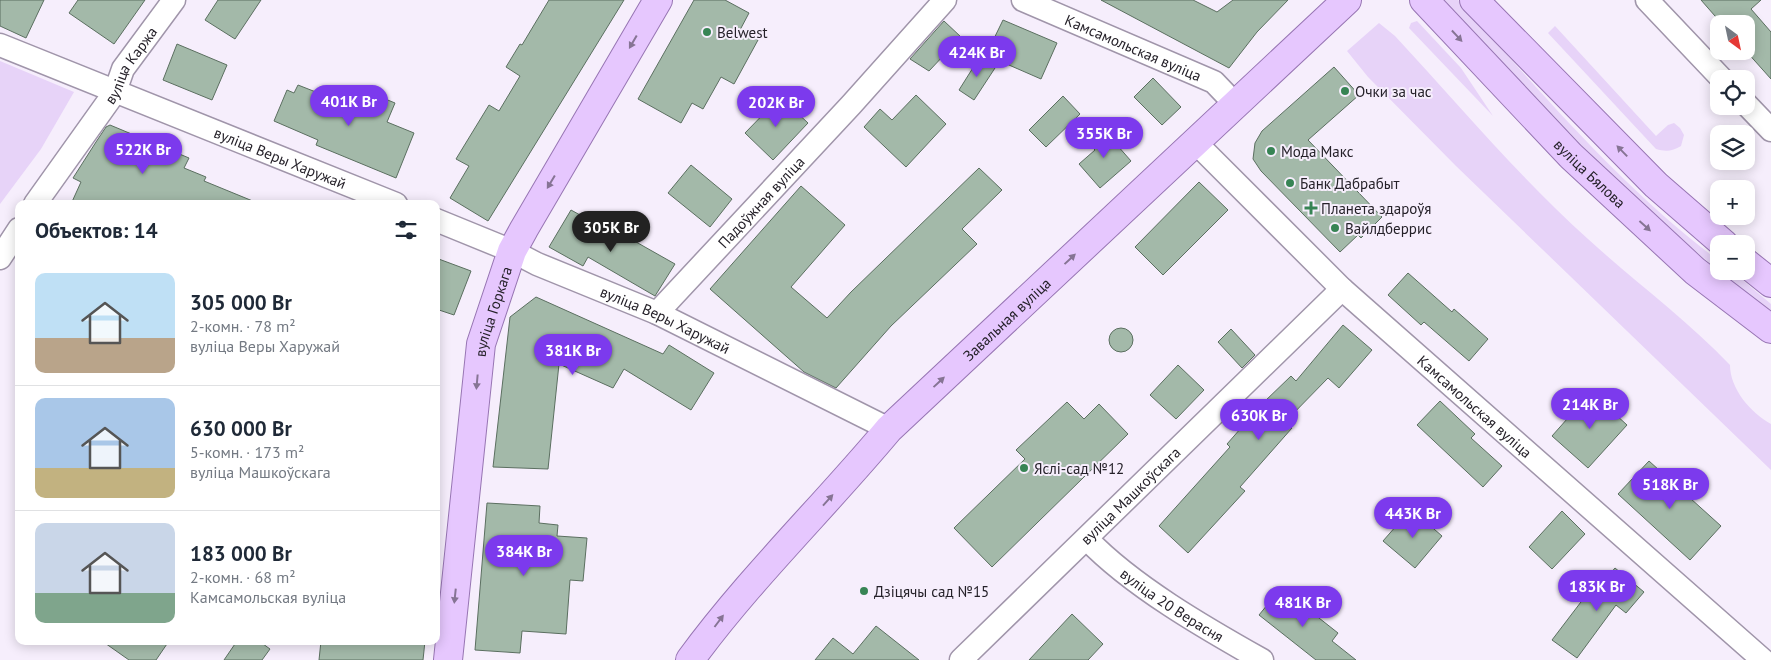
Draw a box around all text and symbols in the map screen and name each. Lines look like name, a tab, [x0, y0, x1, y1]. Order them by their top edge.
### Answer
street label: Камсамольская вуліца	[1062, 10, 1204, 85]
north arrow	[1710, 15, 1755, 60]
map controls	[1710, 15, 1755, 280]
street label: вуліца Каржа	[100, 23, 161, 108]
place label: Belwest	[717, 23, 768, 42]
marker: Belwest	[701, 26, 713, 38]
one-way arrow	[1451, 29, 1462, 42]
one-way arrow	[629, 36, 638, 49]
pin: 424K Br	[931, 36, 1023, 78]
text: 424K Br	[949, 42, 1005, 62]
button: locate	[1710, 70, 1755, 115]
place label: Очки за час	[1355, 82, 1432, 101]
pin: 401K Br	[303, 84, 395, 127]
marker: Очки за час	[1339, 85, 1351, 97]
pin: 202K Br	[730, 86, 822, 128]
text: 401K Br	[321, 91, 377, 111]
text: 202K Br	[748, 92, 804, 112]
pin: 355K Br	[1058, 116, 1150, 159]
street label: вуліца Веры Харужай	[211, 122, 349, 193]
text: 355K Br	[1076, 123, 1132, 143]
button: layers	[1710, 125, 1755, 170]
pin: 522K Br	[97, 132, 189, 175]
street label: вуліца Бялова	[1550, 135, 1630, 212]
text: 522K Br	[115, 139, 171, 159]
place label: Мода Макс	[1281, 142, 1354, 161]
marker: Мода Макс	[1265, 145, 1277, 157]
one-way arrow	[1616, 145, 1628, 157]
street label: Падоўжная вуліца	[713, 152, 808, 252]
place label: Банк Дабрабыт	[1300, 174, 1400, 193]
one-way arrow	[547, 176, 556, 189]
marker: Банк Дабрабыт	[1284, 177, 1296, 189]
button: +	[1710, 180, 1755, 225]
place label: Планета здароўя	[1321, 199, 1431, 218]
marker: Планета здароўя	[1305, 202, 1317, 214]
pin: 305K Br	[565, 210, 657, 253]
icon: filters	[392, 216, 420, 244]
text: Объектов: 14	[35, 217, 158, 244]
text: 305K Br	[583, 217, 639, 237]
place label: Вайлдберрис	[1345, 219, 1432, 238]
one-way arrow	[1638, 220, 1651, 231]
marker: Вайлдберрис	[1329, 222, 1341, 234]
button: −	[1710, 235, 1755, 280]
one-way arrow	[1064, 253, 1076, 265]
street label: вуліца Горкага	[470, 264, 516, 358]
street label: Завальная вуліца	[959, 273, 1054, 365]
street label: вуліца Веры Харужай	[598, 281, 733, 358]
text: 305 000 Br	[190, 289, 292, 316]
icon: home	[75, 293, 135, 353]
text: 2-комн. · 78 m²	[190, 316, 296, 336]
pin: 381K Br	[527, 334, 619, 376]
text: вуліца Веры Харужай	[190, 336, 340, 356]
text: 381K Br	[545, 340, 601, 360]
street label: Камсамольская вуліца	[1414, 351, 1536, 462]
one-way arrow	[473, 374, 481, 390]
one-way arrow	[933, 376, 945, 388]
pin: 214K Br	[1544, 388, 1636, 430]
text: 214K Br	[1562, 394, 1618, 414]
pin: 630K Br	[1213, 398, 1305, 441]
text: 630K Br	[1231, 405, 1287, 425]
text: 630 000 Br	[190, 415, 292, 442]
icon: home	[75, 418, 135, 478]
text: 5-комн. · 173 m²	[190, 442, 304, 462]
street label: вуліца Машкоўскага	[1076, 442, 1184, 548]
place label: Яслі-сад №12	[1034, 459, 1124, 478]
text: вуліца Машкоўскага	[190, 462, 331, 482]
marker: Яслі-сад №12	[1018, 462, 1030, 474]
pin: 518K Br	[1624, 468, 1716, 510]
text: 518K Br	[1642, 474, 1698, 494]
one-way arrow	[822, 495, 834, 507]
pin: 443K Br	[1367, 496, 1459, 539]
text: 443K Br	[1385, 503, 1441, 523]
pin: 384K Br	[478, 534, 570, 577]
text: 183 000 Br	[190, 540, 292, 567]
text: 384K Br	[496, 541, 552, 561]
icon: home	[75, 543, 135, 603]
street label: вуліца 20 Верасня	[1117, 564, 1227, 646]
text: 2-комн. · 68 m²	[190, 567, 296, 587]
pin: 183K Br	[1551, 570, 1643, 612]
text: 183K Br	[1569, 576, 1625, 596]
place label: Дзіцячы сад №15	[874, 582, 989, 601]
marker: Дзіцячы сад №15	[858, 585, 870, 597]
pin: 481K Br	[1257, 586, 1349, 628]
text: Камсамольская вуліца	[190, 587, 346, 607]
one-way arrow	[451, 588, 459, 604]
text: 481K Br	[1275, 592, 1331, 612]
one-way arrow	[714, 614, 724, 628]

